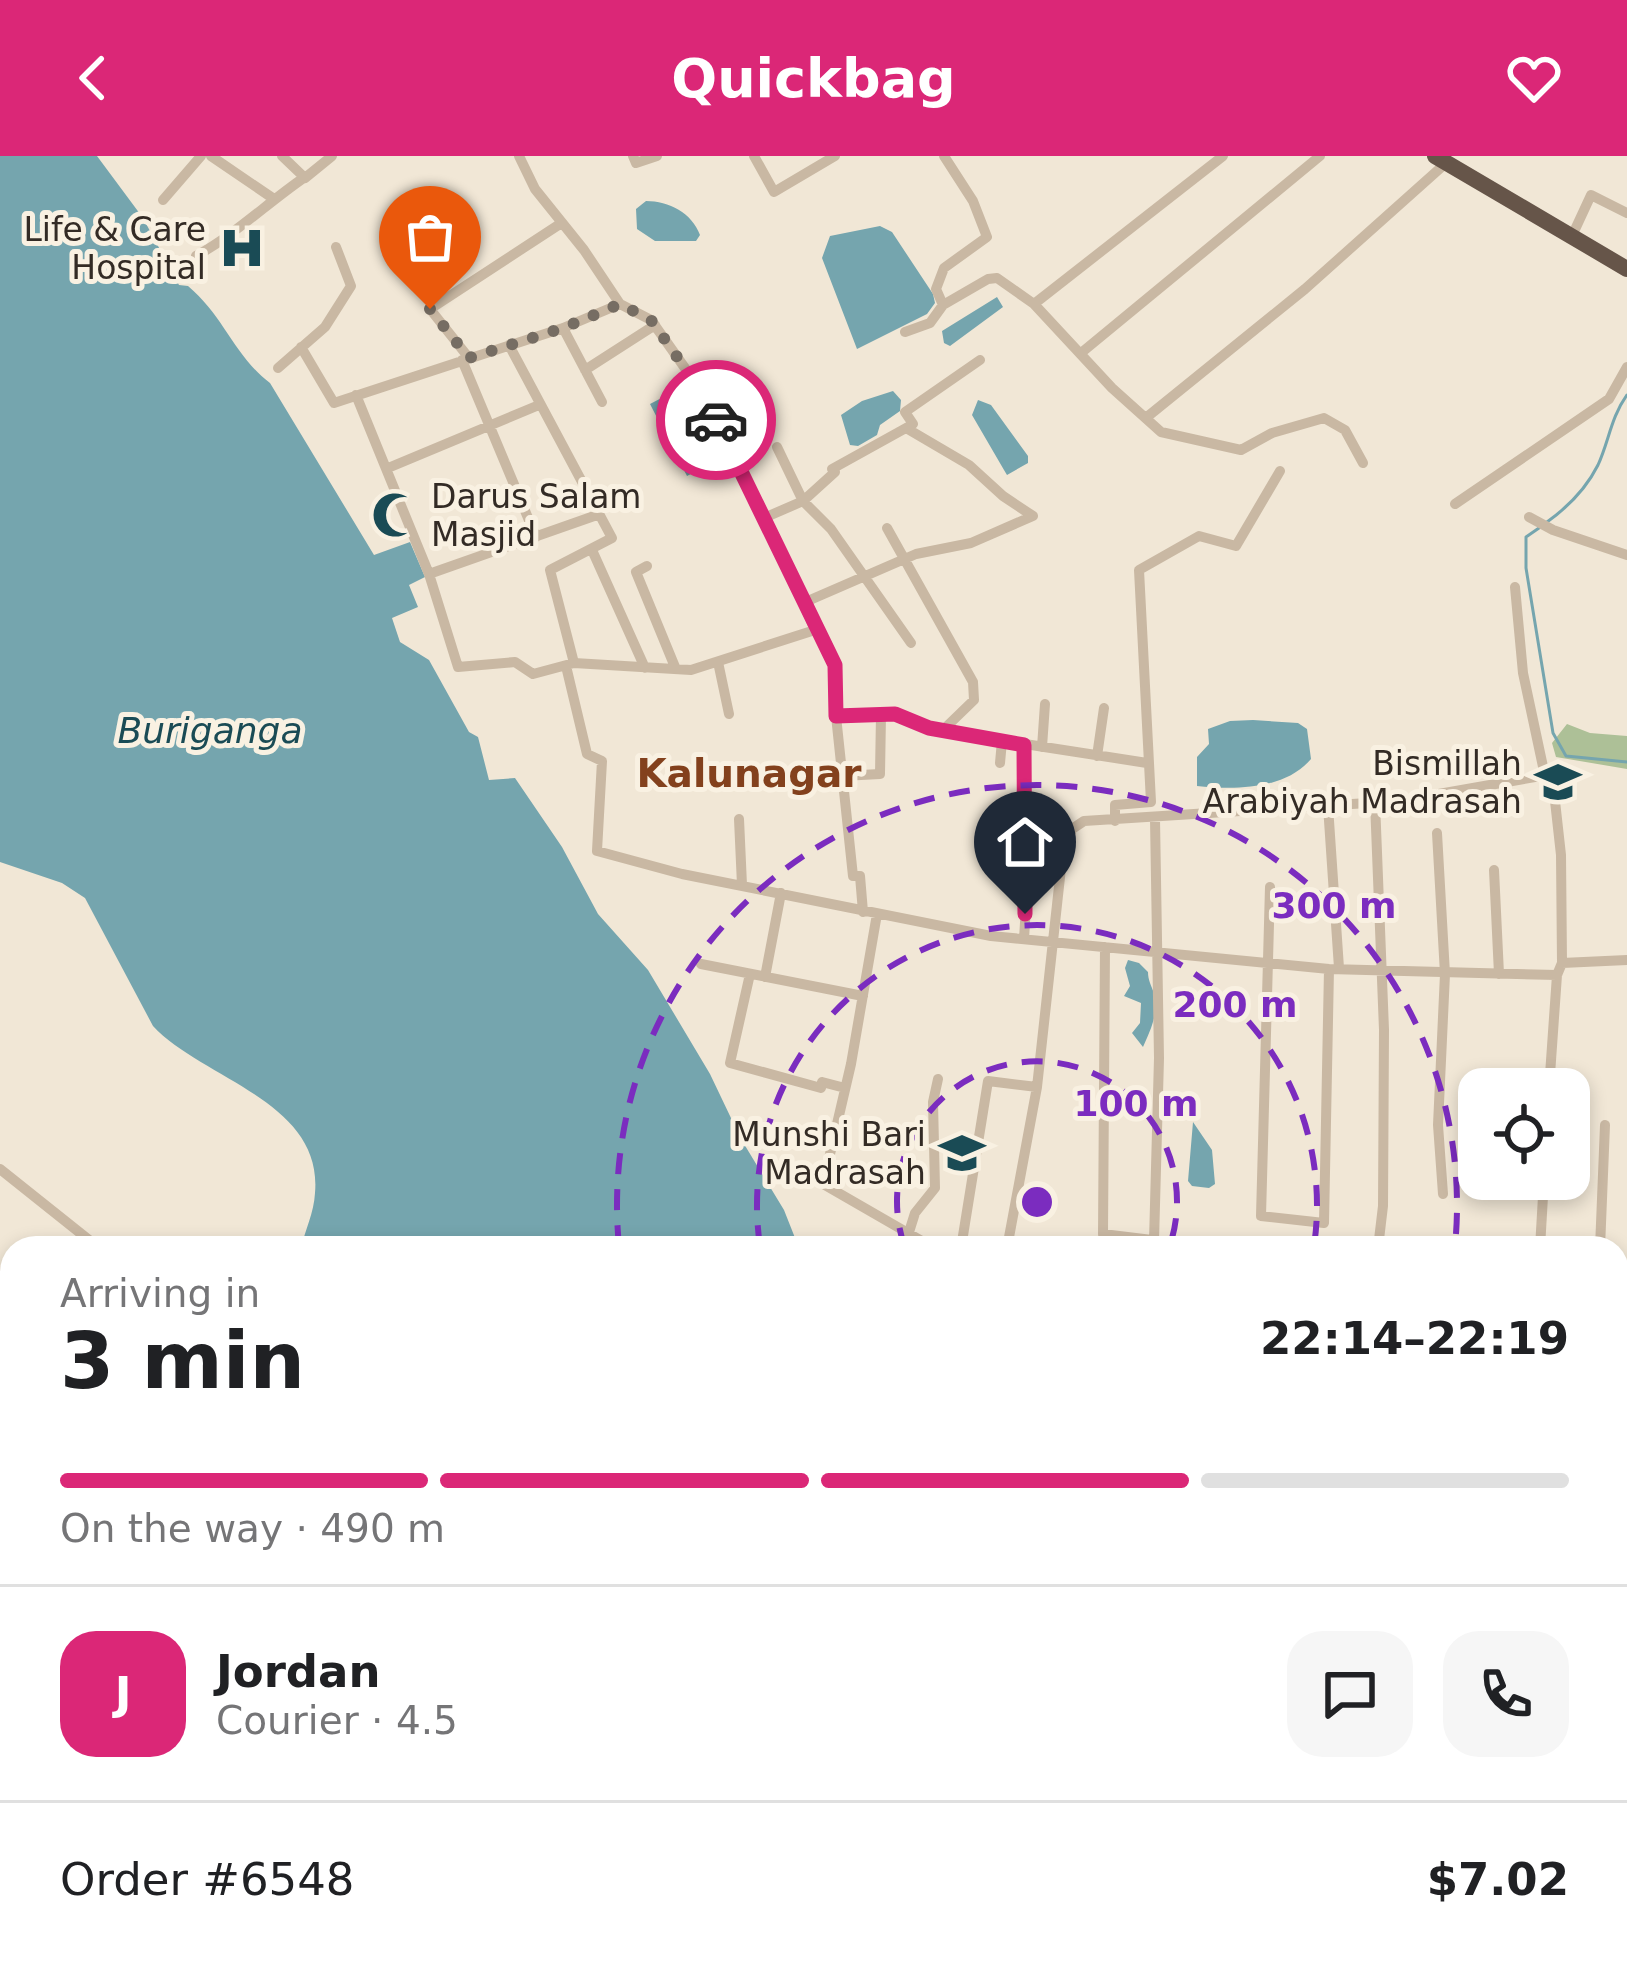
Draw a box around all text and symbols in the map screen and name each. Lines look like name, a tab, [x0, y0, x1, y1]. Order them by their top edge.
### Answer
icon: back	[60, 45, 126, 111]
icon: heart	[1501, 45, 1567, 111]
text: Quickbag	[671, 47, 956, 110]
pin	[379, 186, 481, 309]
icon: bag	[397, 204, 463, 270]
place label: Life & Care Hospital	[23, 210, 206, 287]
hospital icon: Life & Care Hospital	[217, 223, 267, 273]
courier	[656, 360, 776, 480]
icon: car	[683, 387, 749, 453]
place label: Darus Salam Masjid	[431, 477, 642, 554]
mosque icon: Darus Salam Masjid	[370, 490, 420, 540]
water label: Buriganga	[118, 710, 302, 751]
place label: Bismillah Arabiyah Madrasah	[1203, 744, 1522, 821]
district label: Kalunagar	[636, 751, 862, 796]
school or university icon: Bismillah Arabiyah Madrasah	[1533, 757, 1583, 807]
pin	[974, 791, 1076, 914]
icon: home	[992, 809, 1058, 875]
text: 300 m	[1271, 885, 1397, 926]
text: 200 m	[1172, 984, 1298, 1025]
map controls	[1458, 1068, 1590, 1200]
button: locate	[1458, 1068, 1590, 1200]
text: 100 m	[1073, 1083, 1199, 1124]
place label: Munshi Bari Madrasah	[732, 1115, 926, 1192]
school or university icon: Munshi Bari Madrasah	[937, 1128, 987, 1178]
centre of rings	[1016, 1181, 1058, 1223]
text: Arriving in	[60, 1271, 260, 1316]
text: 22:14–22:19	[1260, 1312, 1569, 1365]
text: 3 min	[60, 1316, 305, 1406]
text: On the way · 490 m	[60, 1506, 445, 1551]
button: chat	[1287, 1631, 1413, 1757]
button: phone	[1443, 1631, 1569, 1757]
text: Jordan	[216, 1645, 380, 1698]
text: J	[115, 1667, 131, 1720]
text: Courier · 4.5	[216, 1698, 458, 1743]
text: Order #6548	[60, 1853, 354, 1906]
text: $7.02	[1427, 1853, 1569, 1906]

